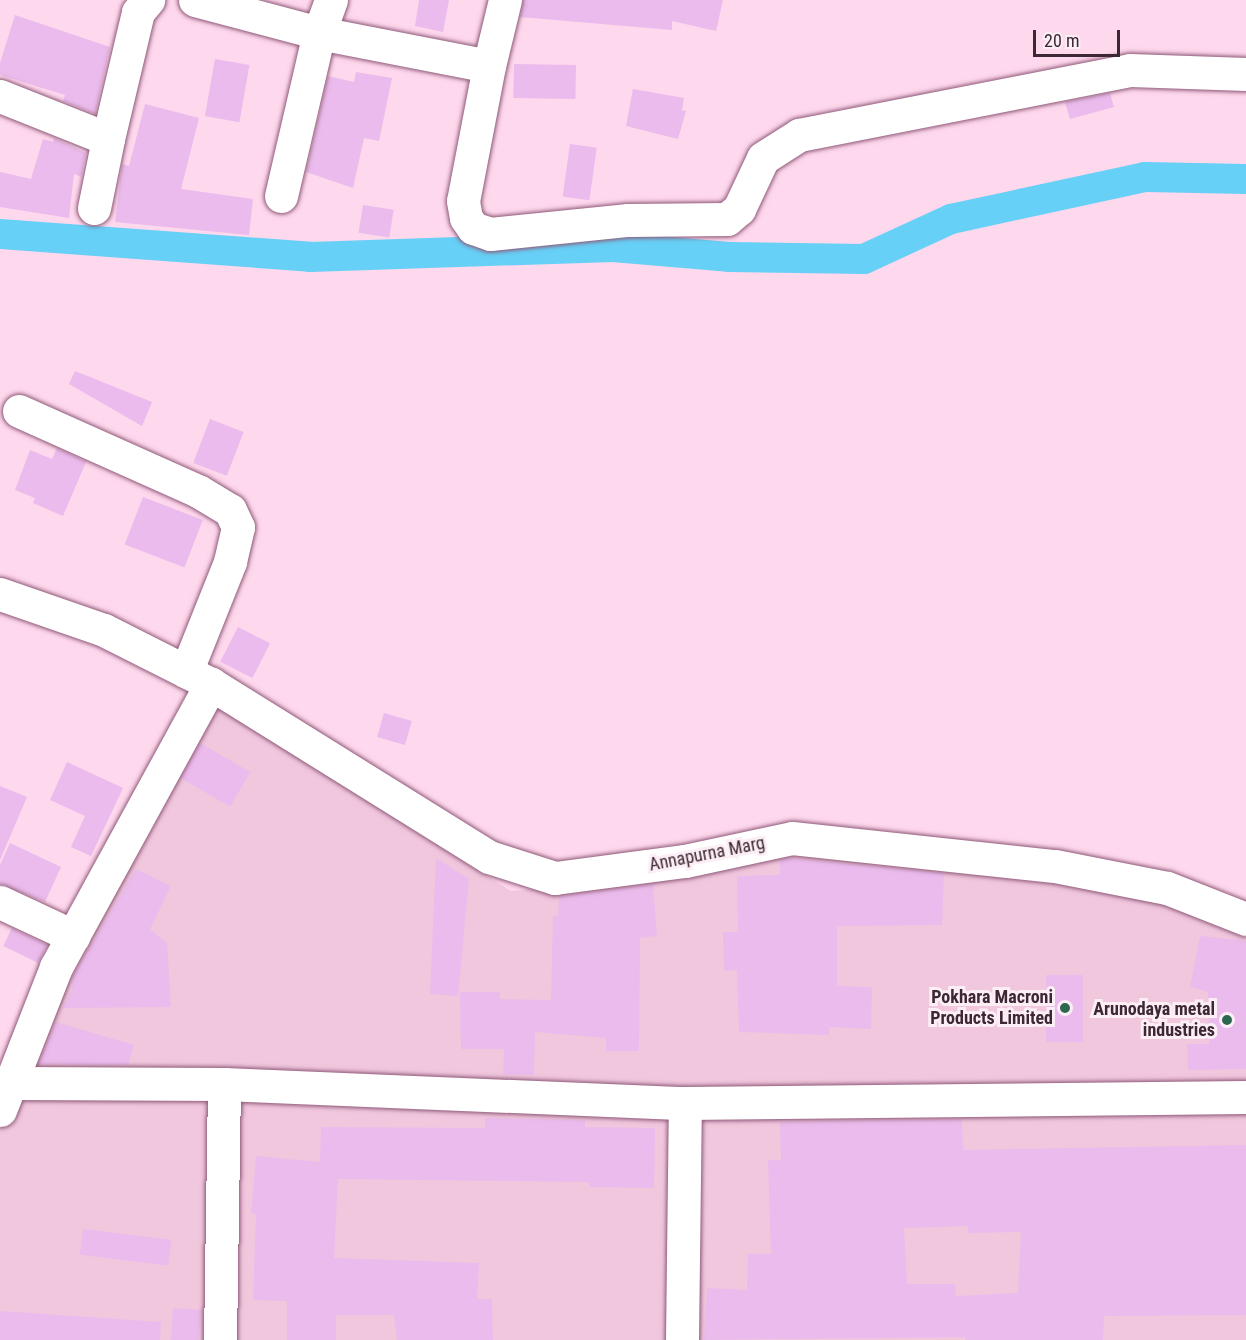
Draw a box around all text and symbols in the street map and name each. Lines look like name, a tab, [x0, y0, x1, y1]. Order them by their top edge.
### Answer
scale bar	[1036, 18, 1123, 56]
text: 20 m	[1044, 30, 1079, 51]
street label: Annapurna Marg	[647, 832, 767, 876]
place label: Pokhara Macroni Products Limited	[930, 987, 1053, 1030]
place label: Arunodaya metal industries	[1093, 999, 1215, 1042]
marker: Pokhara Macroni Products Limited	[1058, 1001, 1072, 1015]
marker: Arunodaya metal industries	[1220, 1013, 1234, 1027]

